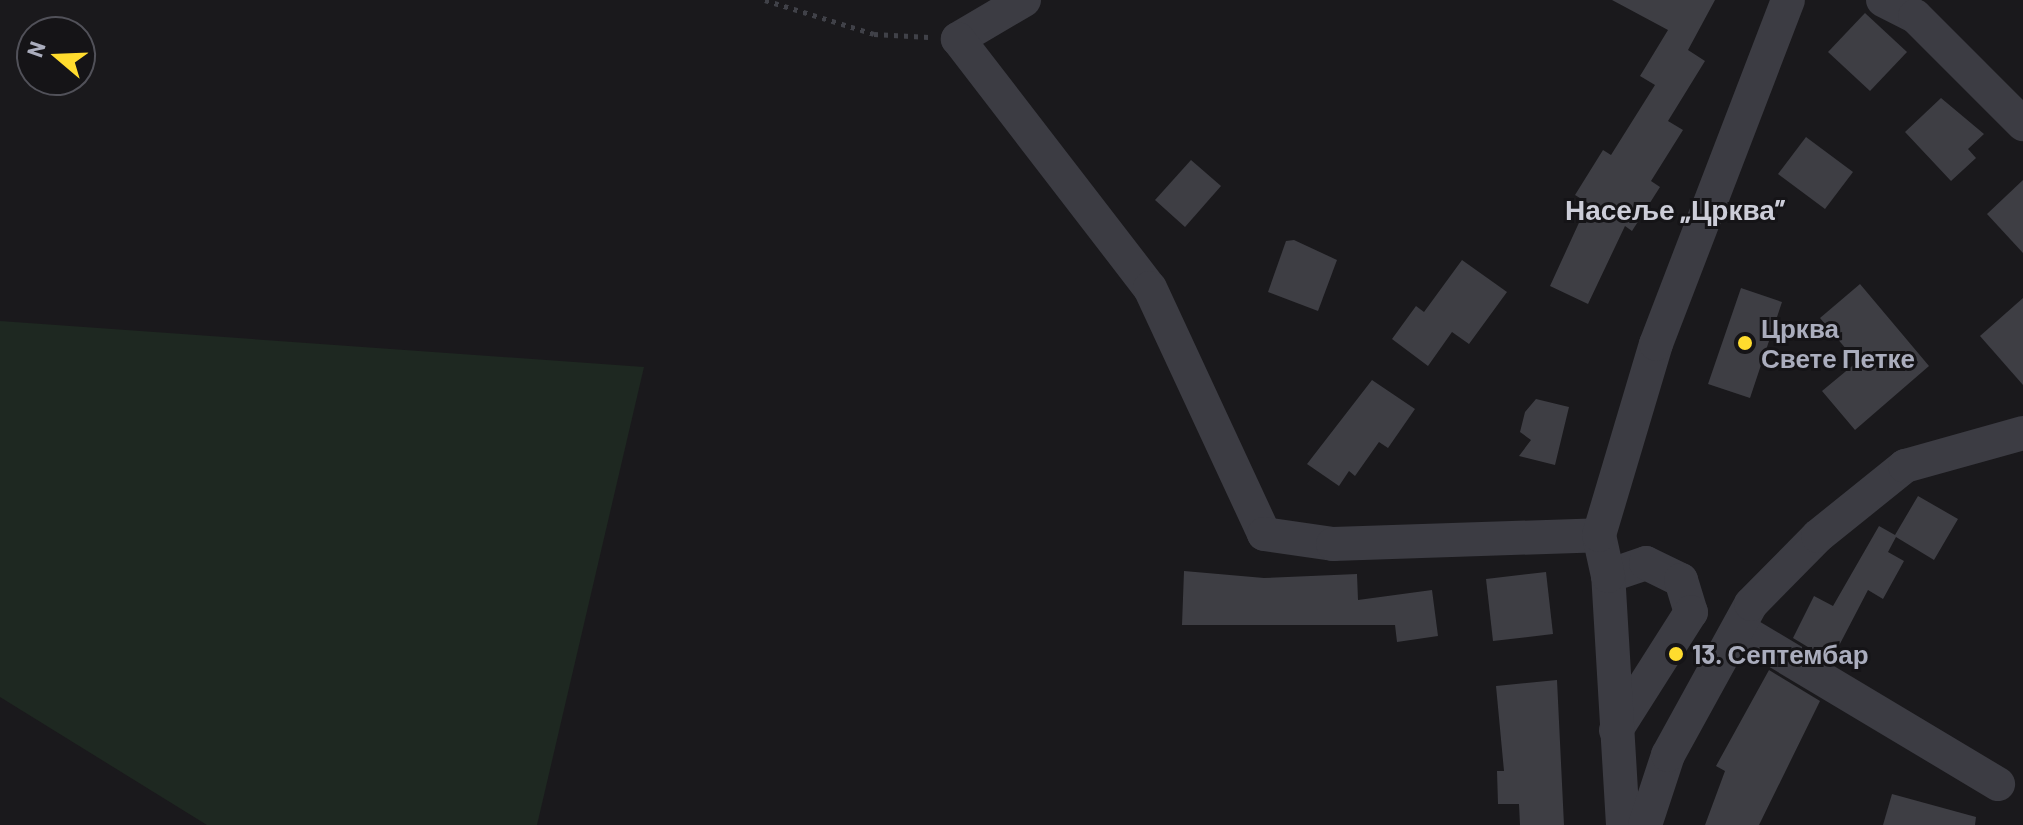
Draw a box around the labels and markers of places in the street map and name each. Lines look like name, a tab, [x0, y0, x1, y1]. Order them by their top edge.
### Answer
place label: Црква Свете Петке	[1761, 312, 1915, 374]
marker: Црква Свете Петке	[1736, 334, 1754, 352]
place label: 13. Септембар	[1692, 638, 1869, 670]
marker: 13. Септембар	[1667, 645, 1685, 663]

